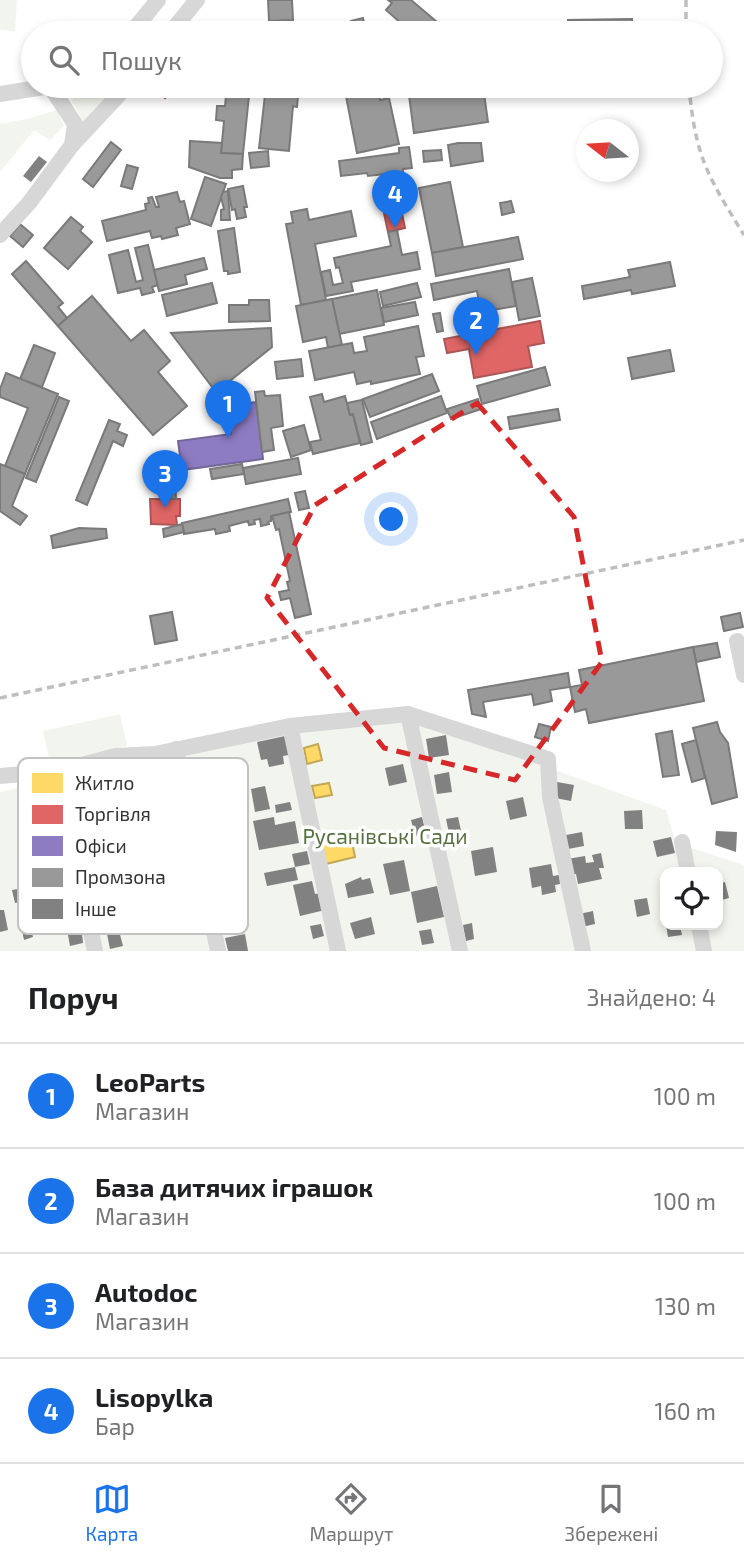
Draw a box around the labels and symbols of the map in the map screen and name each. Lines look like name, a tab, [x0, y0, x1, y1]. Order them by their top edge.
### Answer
north arrow	[576, 119, 639, 182]
pin: 4	[372, 170, 418, 228]
pin: 2	[453, 297, 499, 355]
pin: 1	[205, 380, 251, 438]
pin: 3	[142, 450, 188, 508]
your location	[374, 502, 408, 536]
legend	[18, 758, 248, 934]
text: Житло	[75, 771, 134, 794]
text: Торгівля	[75, 802, 151, 825]
park label: Русанівські Сади	[302, 823, 468, 849]
text: Офіси	[75, 834, 127, 857]
text: Промзона	[75, 865, 166, 888]
text: Інше	[75, 897, 117, 920]

